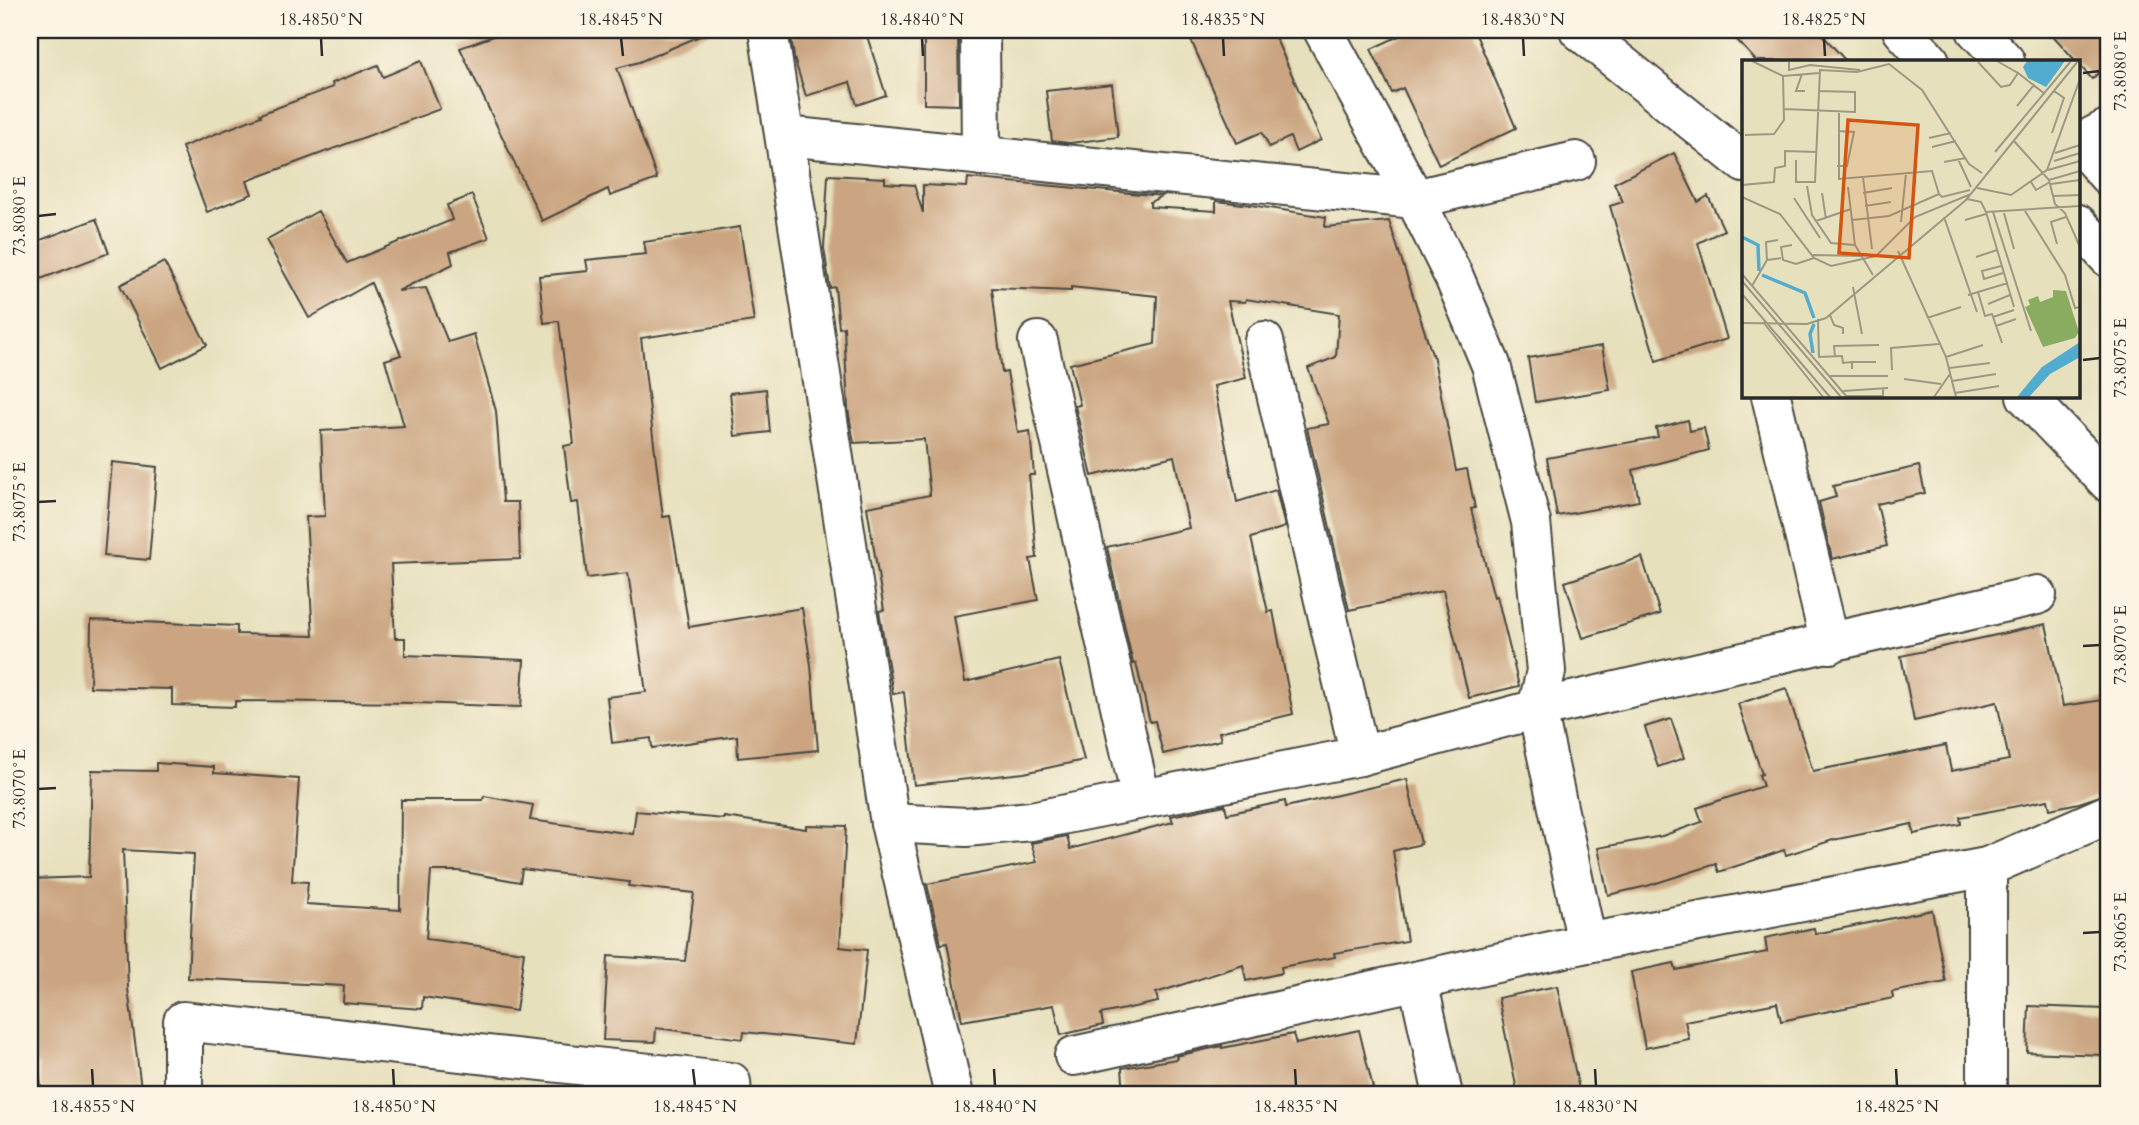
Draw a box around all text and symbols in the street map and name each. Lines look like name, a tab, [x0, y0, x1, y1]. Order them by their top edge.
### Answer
text: 18.4850°N	[279, 7, 364, 32]
text: 18.4845°N	[579, 7, 664, 32]
text: 18.4840°N	[880, 7, 965, 32]
text: 18.4835°N	[1181, 7, 1266, 32]
text: 18.4830°N	[1481, 7, 1566, 32]
text: 18.4825°N	[1782, 7, 1867, 32]
text: 73.8080°E	[2108, 31, 2133, 111]
inset map	[1742, 60, 2080, 397]
text: 73.8080°E	[7, 176, 32, 256]
text: 73.8075°E	[2108, 318, 2133, 398]
text: 73.8075°E	[7, 462, 32, 542]
text: 73.8070°E	[2108, 605, 2133, 685]
text: 73.8070°E	[7, 749, 32, 829]
text: 73.8065°E	[2108, 892, 2133, 972]
text: 18.4855°N	[51, 1094, 136, 1119]
text: 18.4850°N	[352, 1094, 437, 1119]
text: 18.4845°N	[653, 1094, 738, 1119]
text: 18.4840°N	[953, 1094, 1038, 1119]
text: 18.4835°N	[1254, 1094, 1339, 1119]
text: 18.4830°N	[1554, 1094, 1639, 1119]
text: 18.4825°N	[1855, 1094, 1940, 1119]

